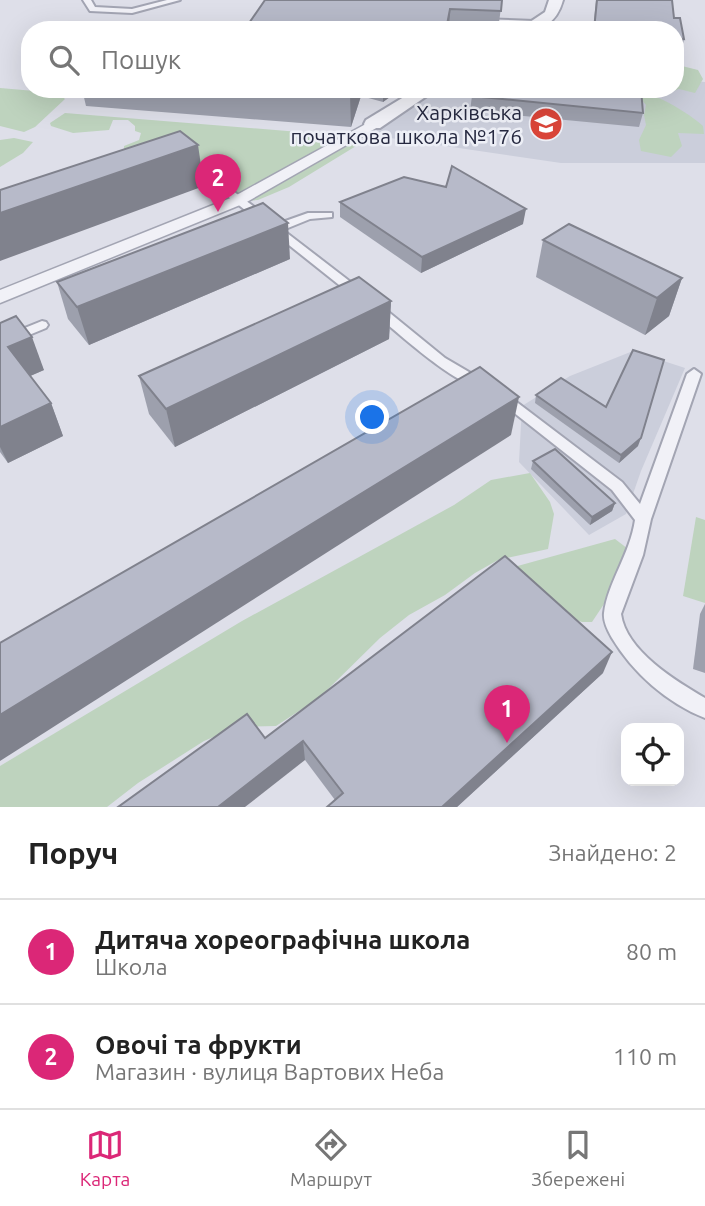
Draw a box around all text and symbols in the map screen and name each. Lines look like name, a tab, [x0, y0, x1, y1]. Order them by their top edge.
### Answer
search box	[21, 21, 684, 98]
icon: search	[45, 41, 83, 79]
text: Пошук	[101, 45, 181, 74]
place label: Харківська початкова школа №176	[290, 100, 522, 148]
school or university icon: Харківська початкова школа №176	[527, 105, 565, 143]
pin: 2	[195, 154, 241, 212]
your location	[355, 400, 389, 434]
pin: 1	[484, 685, 530, 743]
map controls	[621, 723, 684, 786]
button: locate	[621, 723, 684, 786]
text: Поруч	[28, 836, 118, 870]
text: Знайдено: 2	[548, 840, 677, 865]
text: Дитяча хореографічна школа	[95, 925, 470, 954]
text: 1	[45, 939, 57, 964]
text: 80 m	[626, 939, 677, 964]
text: Школа	[95, 954, 167, 979]
text: Овочі та фрукти	[95, 1030, 302, 1059]
text: 2	[45, 1044, 57, 1069]
text: 110 m	[613, 1044, 677, 1069]
text: Магазин · вулиця Вартових Неба	[95, 1059, 444, 1084]
tab: Карта	[80, 1126, 130, 1190]
tab: Маршрут	[290, 1126, 372, 1190]
tab: Збережені	[531, 1126, 625, 1190]

